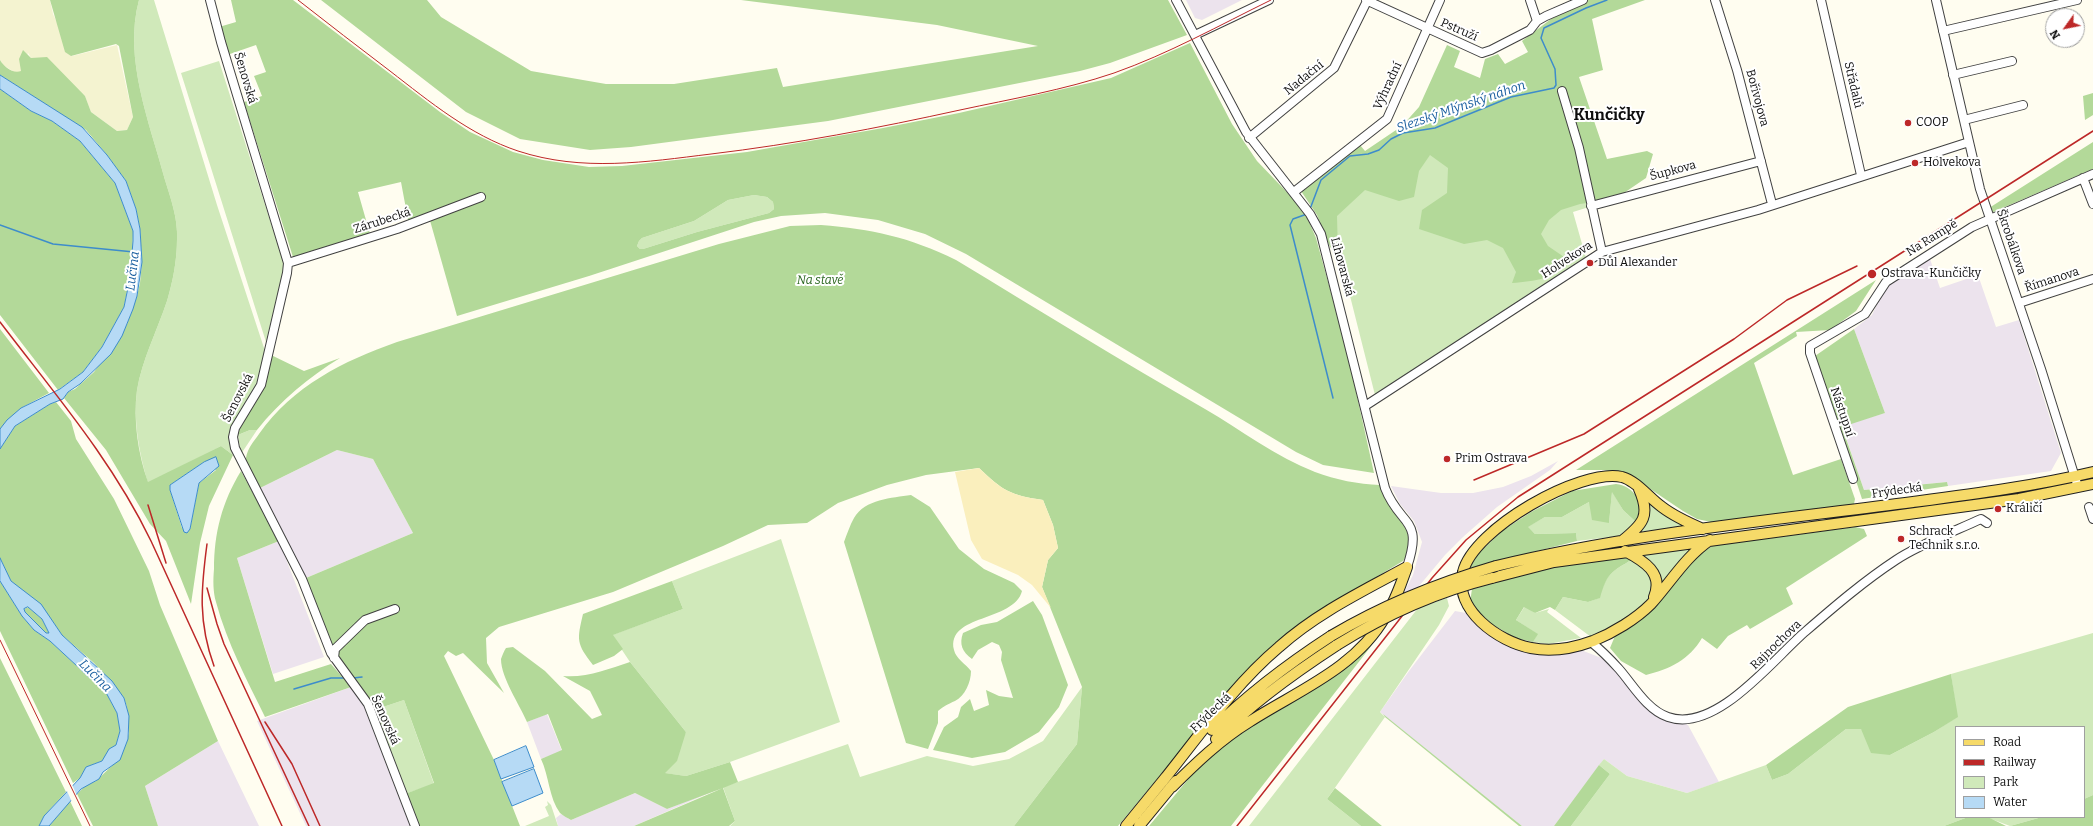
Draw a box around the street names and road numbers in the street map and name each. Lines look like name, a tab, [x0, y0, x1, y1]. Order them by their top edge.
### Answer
street label: Pstruží	[1438, 15, 1480, 45]
street label: Šenovská	[230, 51, 260, 105]
street label: Nadační	[1281, 58, 1327, 98]
street label: Výhradní	[1371, 60, 1405, 112]
street label: Střádalů	[1841, 60, 1865, 110]
street label: Bořivojova	[1742, 68, 1772, 128]
street label: Šupkova	[1648, 158, 1698, 184]
street label: Zárubecká	[352, 205, 412, 237]
street label: Škrobálkova	[1993, 207, 2029, 277]
street label: Na Rampě	[1904, 217, 1960, 259]
street label: Lihovarská	[1327, 236, 1357, 298]
street label: Holvekova	[1539, 238, 1595, 282]
street label: Římanova	[2023, 264, 2081, 296]
street label: Šenovská	[220, 371, 256, 425]
street label: Nástupní	[1827, 385, 1857, 439]
street label: Frýdecká	[1871, 480, 1923, 502]
street label: Rajnochova	[1748, 617, 1804, 673]
street label: Frýdecká	[1188, 690, 1234, 736]
street label: Šenovská	[368, 693, 402, 747]

